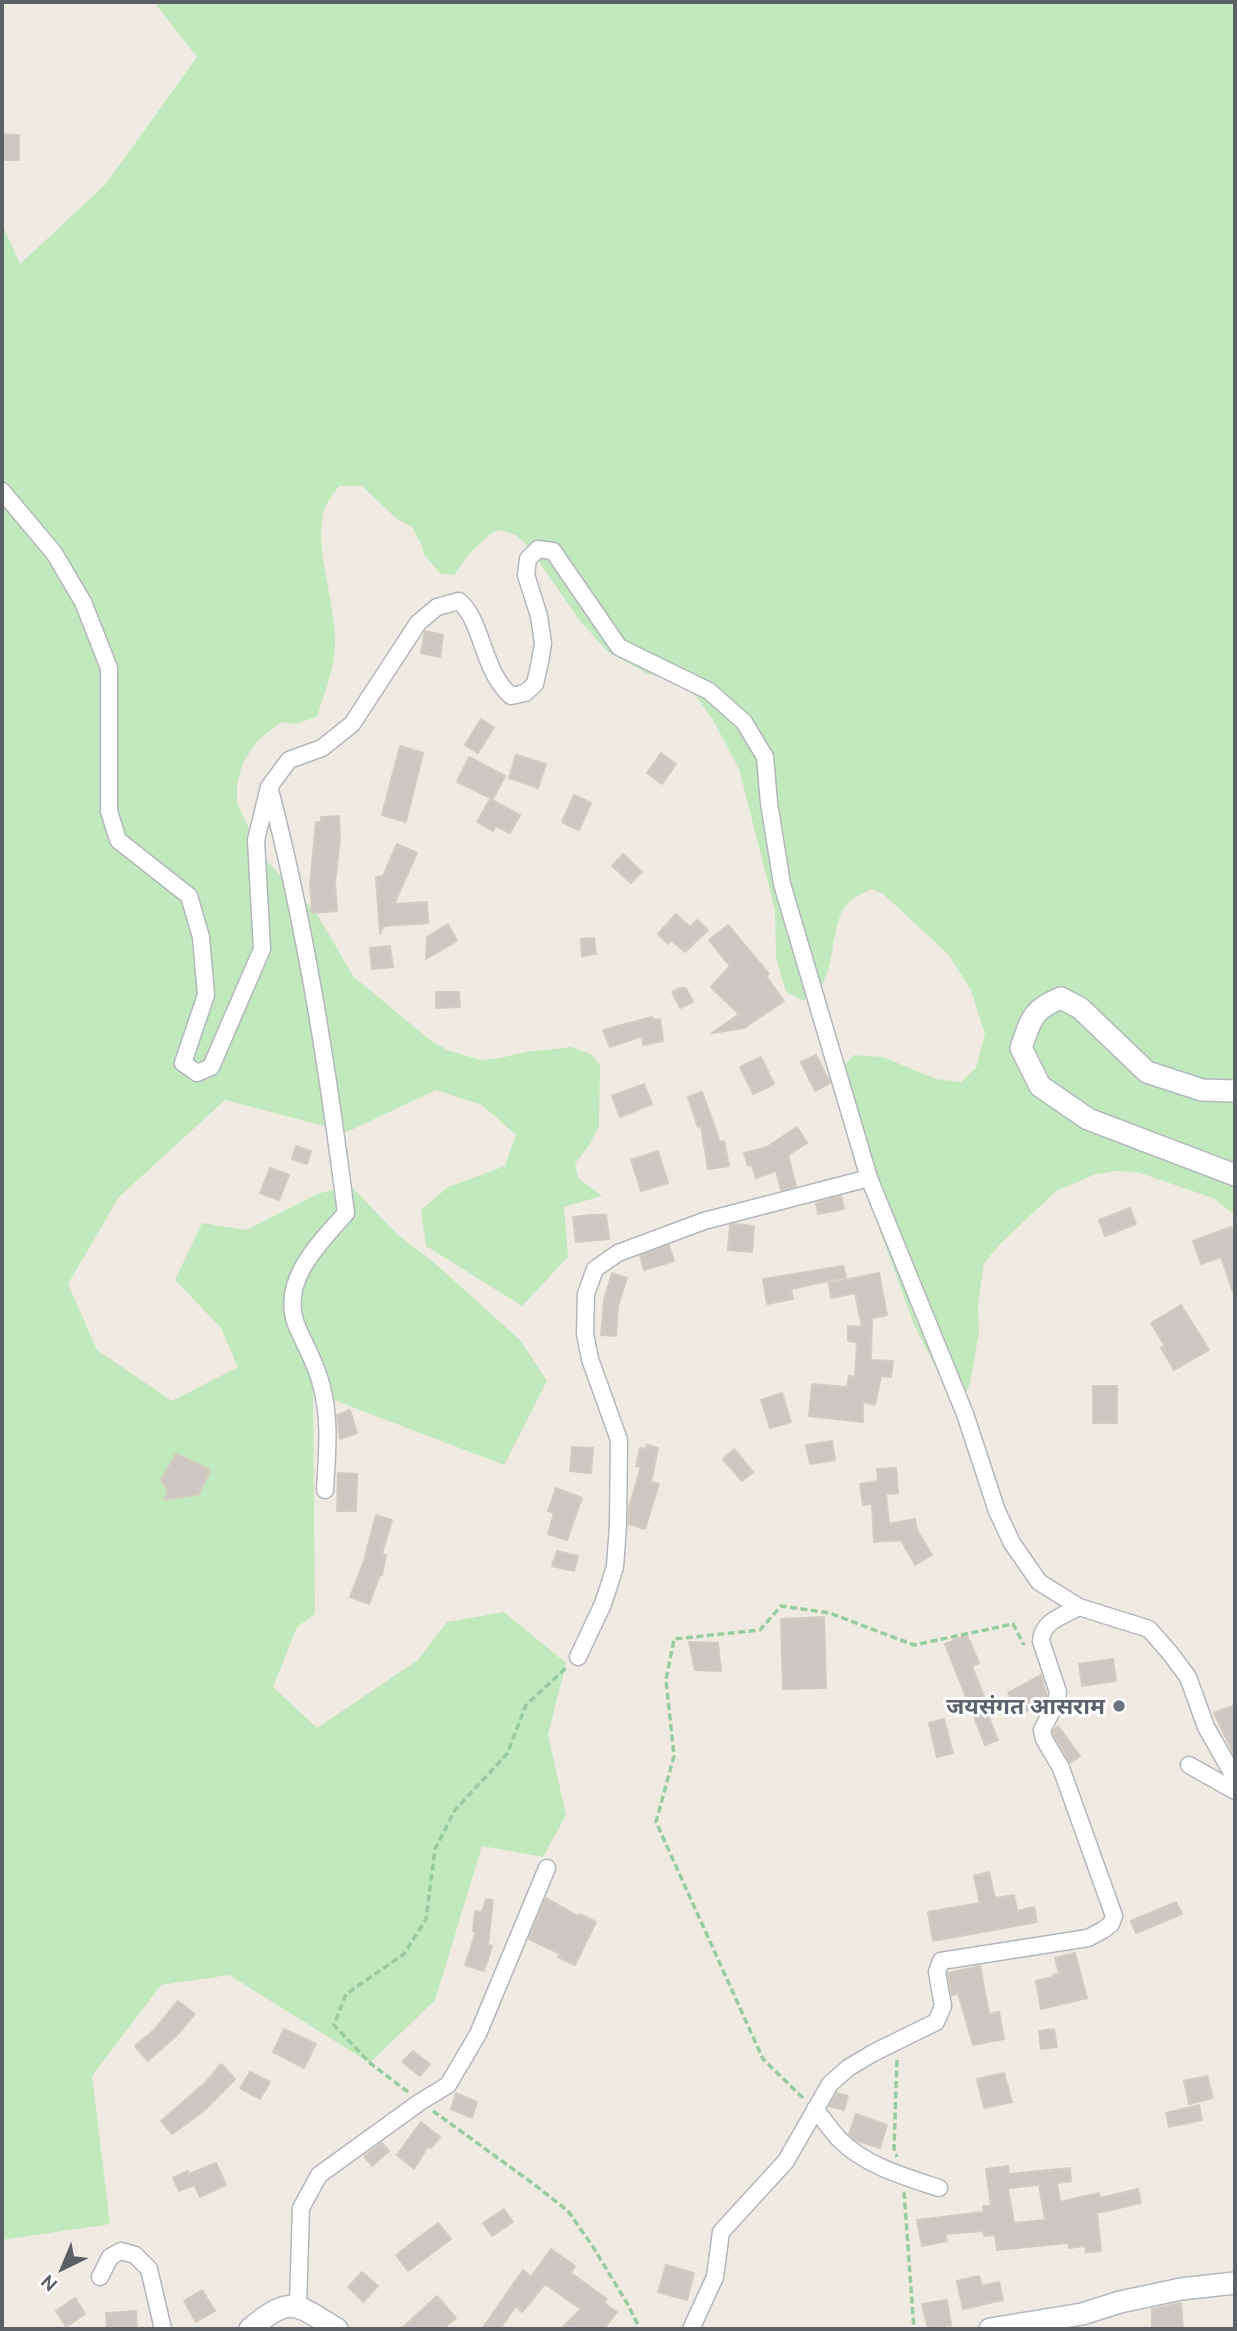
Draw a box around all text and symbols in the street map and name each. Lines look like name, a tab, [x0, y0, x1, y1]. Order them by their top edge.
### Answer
place label: जयसंगत आसराम	[946, 1692, 1105, 1720]
marker: जयसंगत आसराम	[1111, 1698, 1127, 1714]
north arrow	[28, 2233, 98, 2303]
text: N	[36, 2270, 61, 2296]

